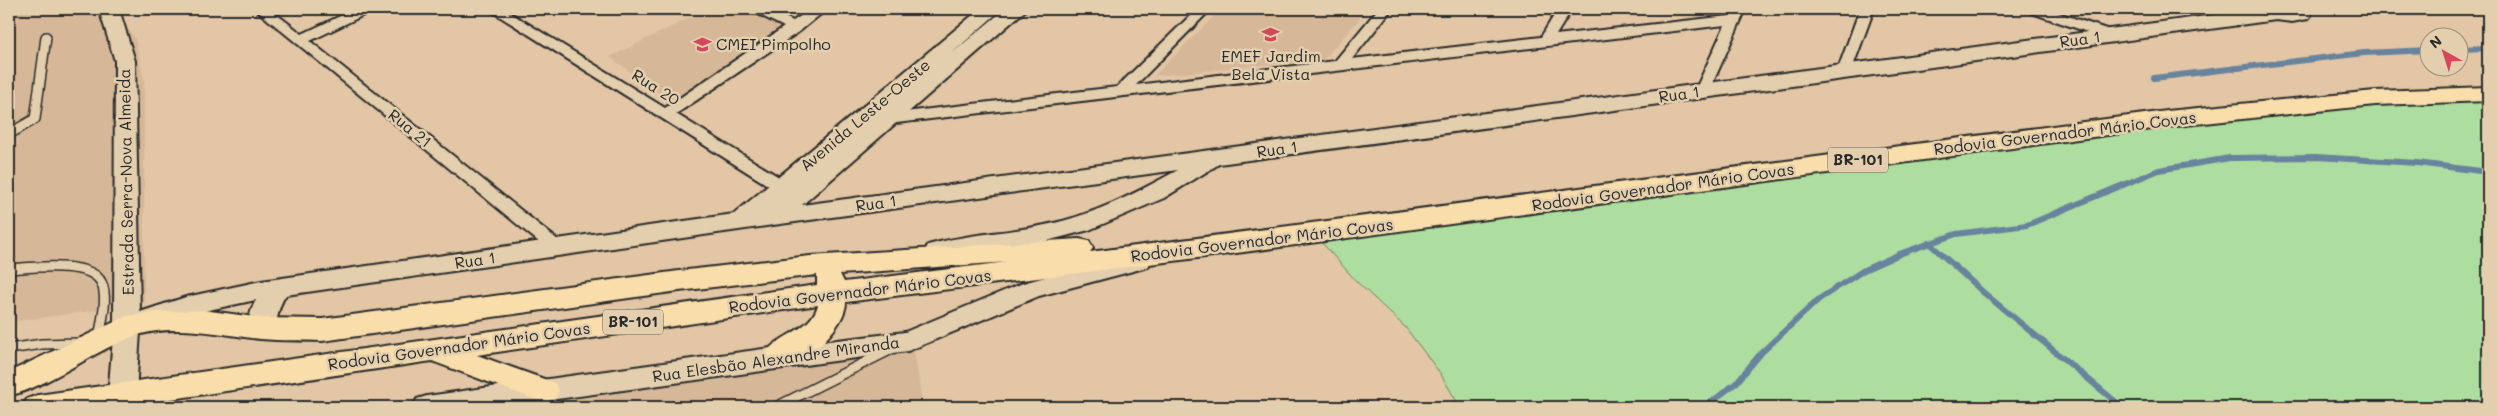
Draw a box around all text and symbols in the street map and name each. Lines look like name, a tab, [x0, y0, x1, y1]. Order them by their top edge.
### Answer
school or university icon: EMEF Jardim Bela Vista	[1261, 24, 1281, 44]
street label: Rua 1	[2058, 25, 2102, 52]
north arrow	[2420, 28, 2470, 78]
text: N	[2425, 31, 2446, 52]
place label: CMEI Pimpolho	[716, 33, 831, 54]
school or university icon: CMEI Pimpolho	[692, 34, 712, 54]
place label: EMEF Jardim Bela Vista	[1221, 45, 1321, 84]
street label: Avenida Leste-Oeste	[795, 54, 934, 175]
street label: Rua 20	[628, 64, 684, 110]
street label: Estrada Serra-Nova Almeida	[113, 69, 138, 295]
street label: Rua 1	[1657, 80, 1701, 107]
street label: Rua 21	[384, 104, 436, 152]
street label: Rodovia Governador Mário Covas	[1932, 106, 2198, 159]
street label: Rua 1	[1255, 135, 1299, 162]
road number: BR-101	[1828, 148, 1888, 172]
street label: Rodovia Governador Mário Covas	[1530, 158, 1795, 215]
street label: Rua 1	[854, 189, 898, 216]
street label: Rodovia Governador Mário Covas	[1129, 213, 1395, 266]
street label: Rua 1	[453, 246, 497, 273]
street label: Rodovia Governador Mário Covas	[727, 264, 993, 317]
road number: BR-101	[603, 310, 663, 334]
street label: Rodovia Governador Mário Covas	[326, 317, 591, 374]
street label: Rua Elesbão Alexandre Miranda	[651, 331, 901, 386]

